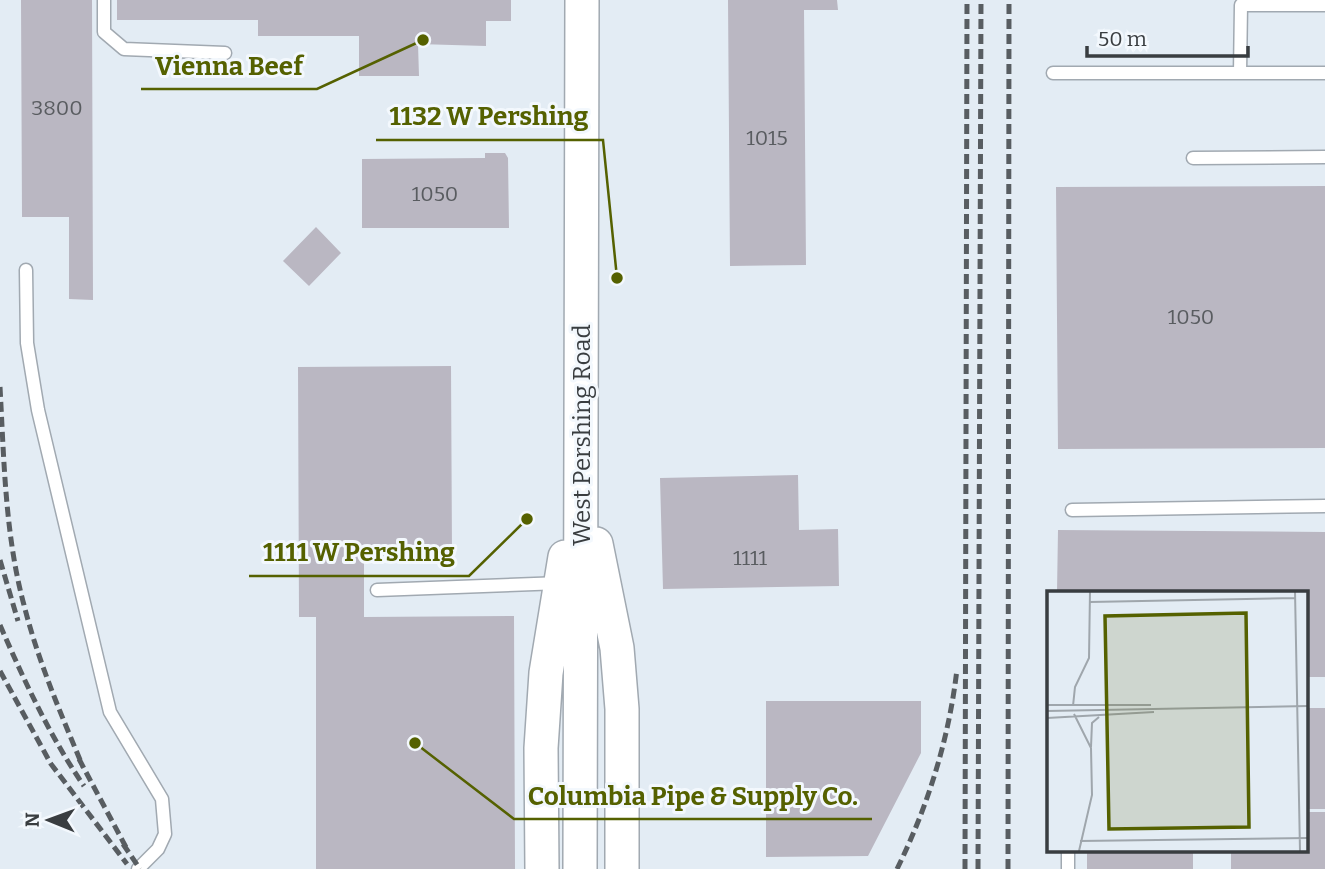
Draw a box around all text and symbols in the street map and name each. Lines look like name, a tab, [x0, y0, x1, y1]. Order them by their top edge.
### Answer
scale bar	[1087, 14, 1248, 58]
text: 50 m	[1098, 26, 1147, 52]
callout: Vienna Beef	[141, 42, 317, 89]
text: Vienna Beef	[155, 51, 305, 82]
callout: 1132 W Pershing	[376, 93, 603, 140]
house number: 3800	[31, 95, 83, 121]
text: 1132 W Pershing	[389, 101, 589, 132]
house number: 1015	[746, 125, 788, 151]
house number: 1050	[412, 181, 458, 207]
house number: 1050	[1168, 304, 1214, 330]
street label: West Pershing Road	[568, 324, 596, 546]
callout: 1111 W Pershing	[249, 529, 469, 576]
text: 1111 W Pershing	[263, 537, 455, 568]
house number: 1111	[733, 545, 768, 571]
inset map	[1047, 591, 1308, 852]
callout: Columbia Pipe & Supply Co.	[514, 772, 872, 819]
text: Columbia Pipe & Supply Co.	[528, 781, 858, 812]
north arrow	[14, 785, 84, 855]
text: N	[21, 812, 44, 827]

